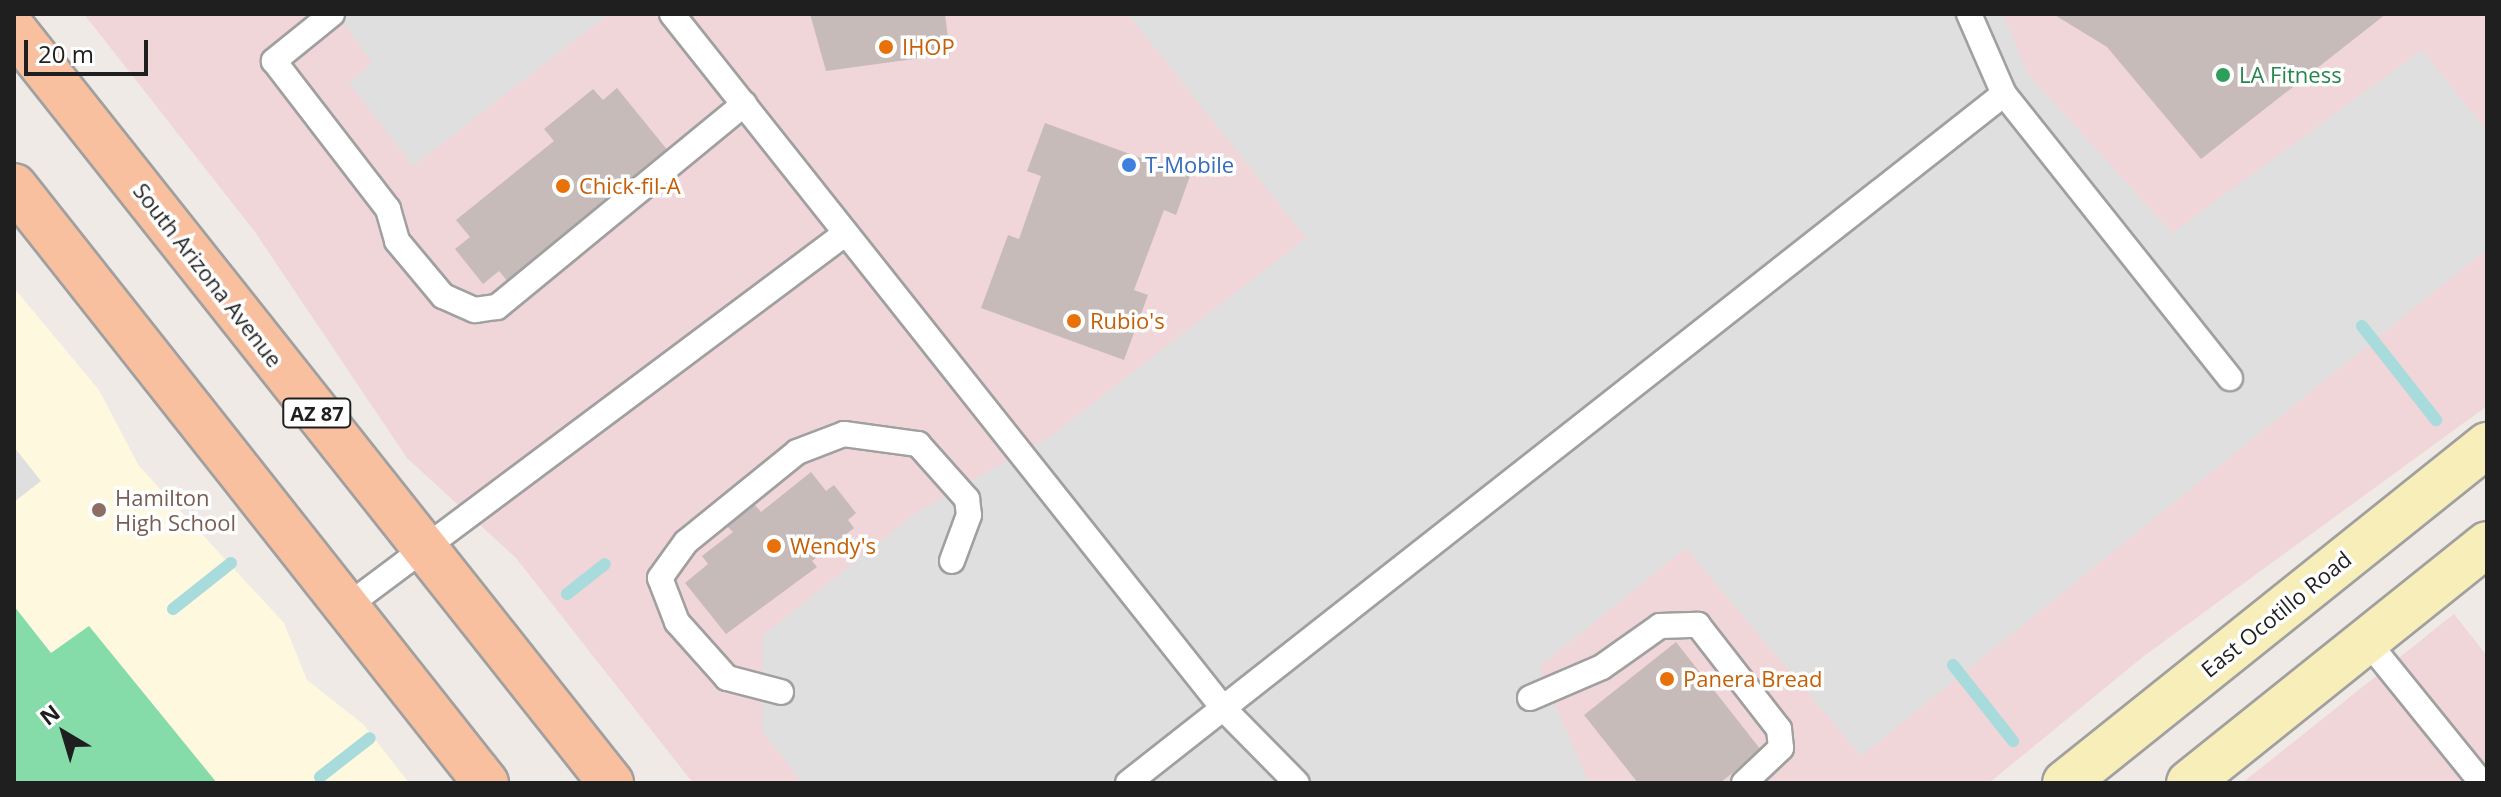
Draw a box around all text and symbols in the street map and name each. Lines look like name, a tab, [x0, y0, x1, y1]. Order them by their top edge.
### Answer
scale bar	[28, 24, 152, 74]
place label: IHOP	[902, 34, 955, 60]
text: 20 m	[38, 37, 94, 70]
marker: IHOP	[877, 38, 895, 56]
place label: LA Fitness	[2239, 62, 2342, 88]
marker: LA Fitness	[2214, 66, 2232, 84]
place label: T-Mobile	[1145, 152, 1234, 178]
marker: T-Mobile	[1120, 156, 1138, 174]
place label: Chick-fil-A	[579, 173, 681, 199]
marker: Chick-fil-A	[554, 177, 572, 195]
street label: South Arizona Avenue	[128, 178, 288, 372]
place label: Rubio's	[1090, 308, 1165, 334]
marker: Rubio's	[1065, 312, 1083, 330]
road number: AZ 87	[281, 397, 353, 429]
place label: Hamilton High School	[115, 484, 236, 536]
marker: Hamilton High School	[90, 501, 108, 519]
place label: Wendy's	[790, 533, 876, 559]
marker: Wendy's	[765, 537, 783, 555]
street label: East Ocotillo Road	[2196, 545, 2356, 683]
place label: Panera Bread	[1683, 666, 1822, 692]
marker: Panera Bread	[1658, 670, 1676, 688]
north arrow	[24, 693, 104, 773]
text: N	[33, 697, 66, 731]

